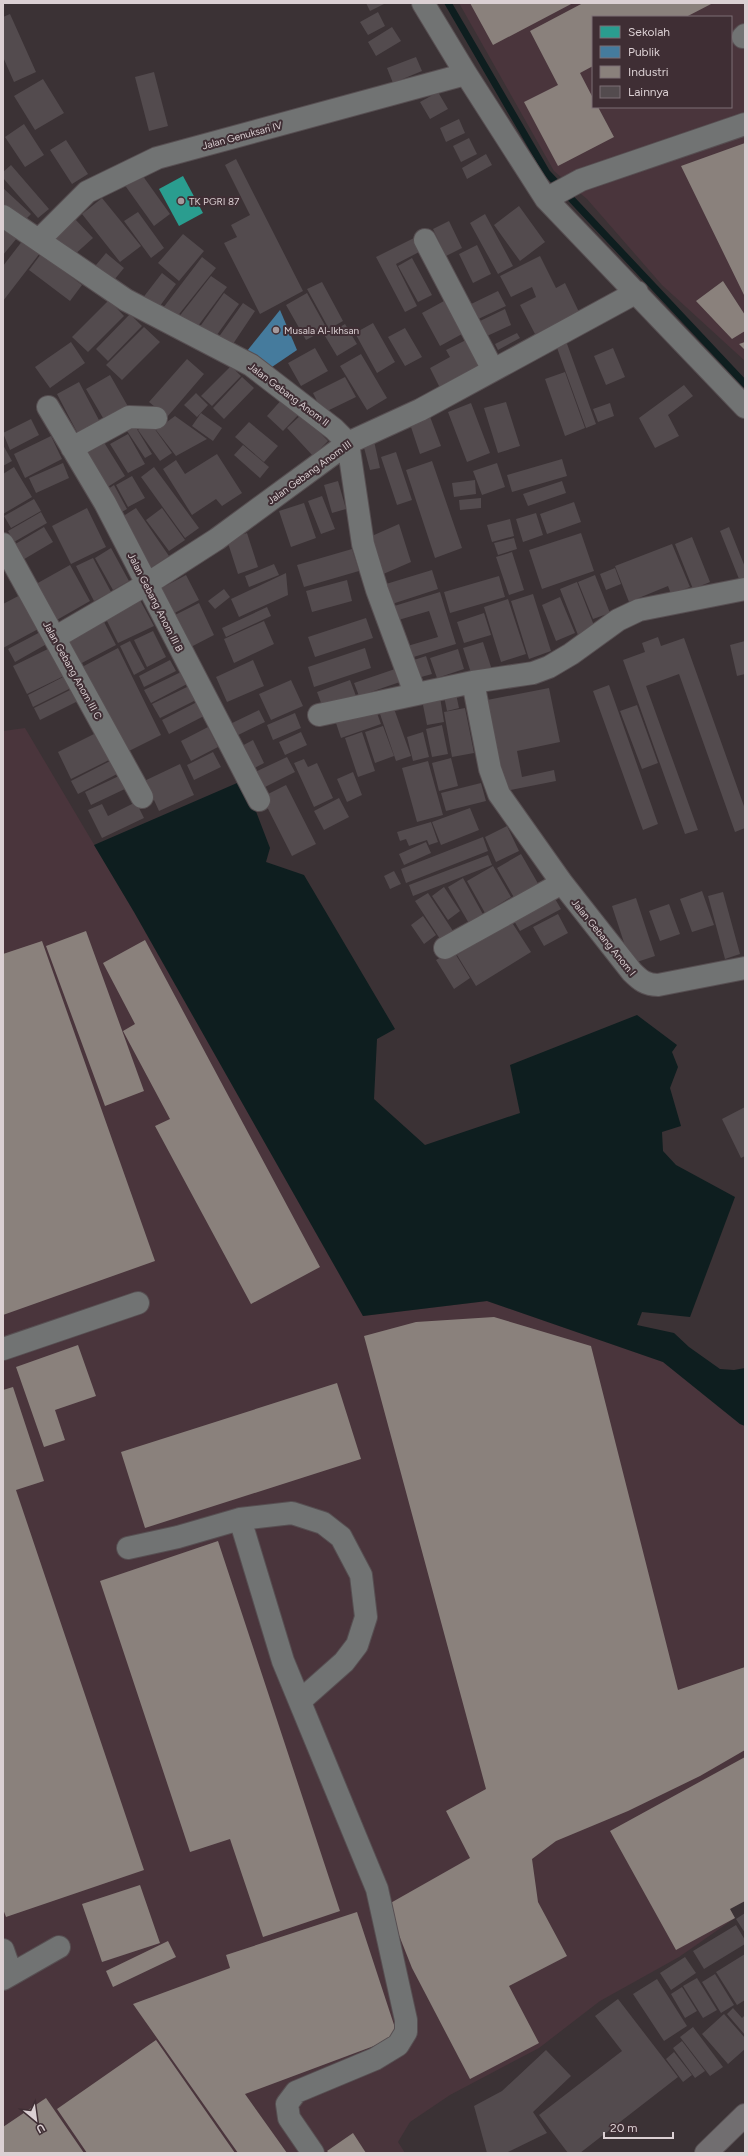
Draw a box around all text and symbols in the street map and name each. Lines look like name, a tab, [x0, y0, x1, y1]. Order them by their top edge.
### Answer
legend	[592, 16, 732, 108]
text: Sekolah	[628, 25, 670, 39]
text: Publik	[628, 45, 660, 59]
text: Industri	[628, 65, 669, 79]
text: Lainnya	[628, 85, 669, 99]
street label: Jalan Genuksari IV	[201, 119, 284, 152]
place label: TK PGRI 87	[189, 195, 240, 208]
marker: TK PGRI 87	[176, 196, 186, 206]
place label: Musala Al-Ikhsan	[284, 324, 360, 337]
marker: Musala Al-Ikhsan	[271, 325, 281, 335]
street label: Jalan Gebang Anom II	[246, 360, 332, 429]
street label: Jalan Gebang Anom III	[265, 438, 354, 507]
street label: Jalan Gebang Anom III B	[125, 551, 186, 654]
street label: Jalan Gebang Anom III C	[40, 619, 105, 722]
street label: Jalan Gebang Anom I	[569, 896, 639, 978]
north arrow	[16, 2100, 56, 2140]
scale bar	[604, 2114, 673, 2140]
text: U	[34, 2121, 47, 2136]
text: 20 m	[610, 2121, 638, 2135]

